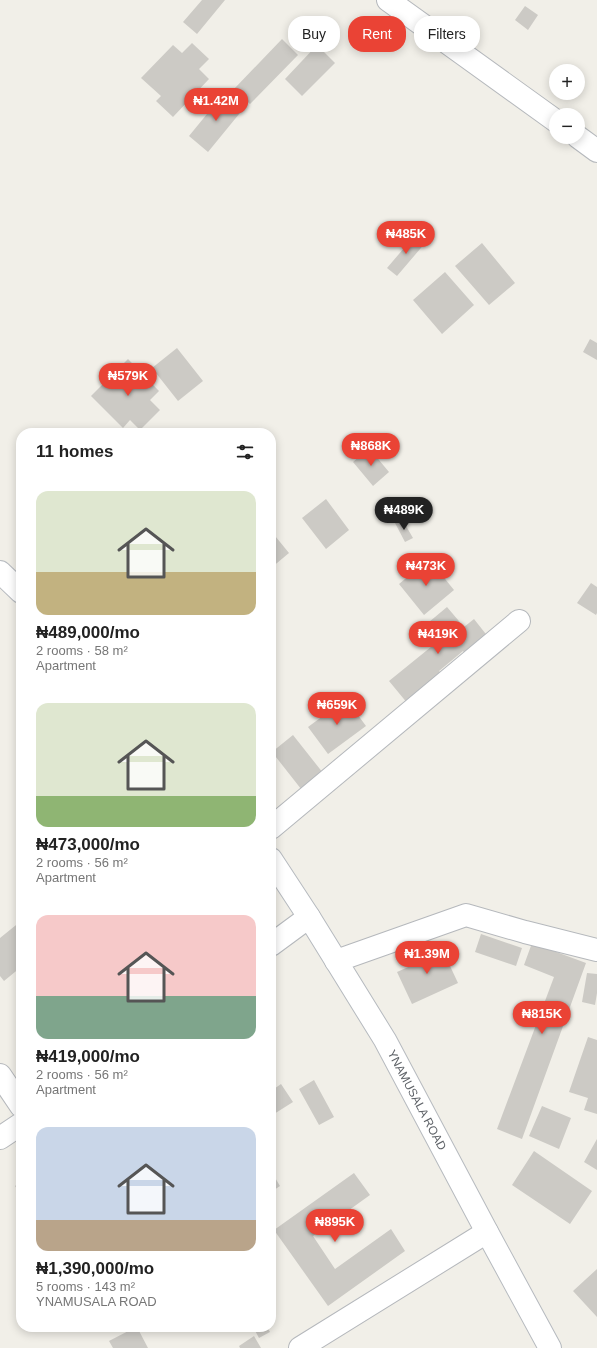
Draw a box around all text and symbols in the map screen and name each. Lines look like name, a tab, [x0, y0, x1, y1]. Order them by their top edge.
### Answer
chip: Buy	[288, 16, 340, 52]
chip: Rent	[348, 16, 406, 52]
chip: Filters	[414, 16, 480, 52]
map controls	[549, 64, 585, 144]
button: +	[549, 64, 585, 100]
pin: ₦1.42M	[183, 88, 249, 122]
text: ₦1.42M	[193, 93, 239, 108]
button: −	[549, 108, 585, 144]
pin: ₦485K	[378, 221, 434, 255]
text: ₦485K	[386, 226, 426, 241]
pin: ₦579K	[100, 363, 156, 397]
text: ₦579K	[108, 368, 148, 383]
pin: ₦868K	[343, 433, 399, 467]
text: ₦868K	[351, 438, 391, 453]
icon: filters	[234, 441, 256, 463]
text: 11 homes	[36, 442, 114, 461]
pin: ₦489K	[376, 497, 432, 531]
text: ₦489K	[384, 502, 424, 517]
icon: home	[110, 517, 182, 589]
pin: ₦473K	[398, 553, 454, 587]
text: ₦473K	[406, 558, 446, 573]
pin: ₦419K	[410, 621, 466, 655]
text: ₦489,000/mo	[36, 623, 140, 642]
text: ₦419K	[418, 626, 458, 641]
text: 2 rooms · 58 m²	[36, 643, 128, 658]
text: Apartment	[36, 658, 96, 673]
pin: ₦659K	[309, 692, 365, 726]
text: ₦659K	[317, 697, 357, 712]
icon: home	[110, 729, 182, 801]
text: ₦473,000/mo	[36, 835, 140, 854]
text: 2 rooms · 56 m²	[36, 855, 128, 870]
text: Apartment	[36, 870, 96, 885]
icon: home	[110, 941, 182, 1013]
pin: ₦1.39M	[394, 941, 460, 975]
text: ₦1.39M	[404, 946, 450, 961]
pin: ₦815K	[514, 1001, 570, 1035]
text: ₦815K	[522, 1006, 562, 1021]
text: ₦419,000/mo	[36, 1047, 140, 1066]
street label: YNAMUSALA ROAD	[385, 1048, 449, 1153]
text: 2 rooms · 56 m²	[36, 1067, 128, 1082]
text: Apartment	[36, 1082, 96, 1097]
icon: home	[110, 1153, 182, 1225]
pin: ₦895K	[307, 1209, 363, 1243]
text: ₦895K	[315, 1214, 355, 1229]
text: ₦1,390,000/mo	[36, 1259, 154, 1278]
text: 5 rooms · 143 m²	[36, 1279, 135, 1294]
text: YNAMUSALA ROAD	[36, 1294, 157, 1309]

